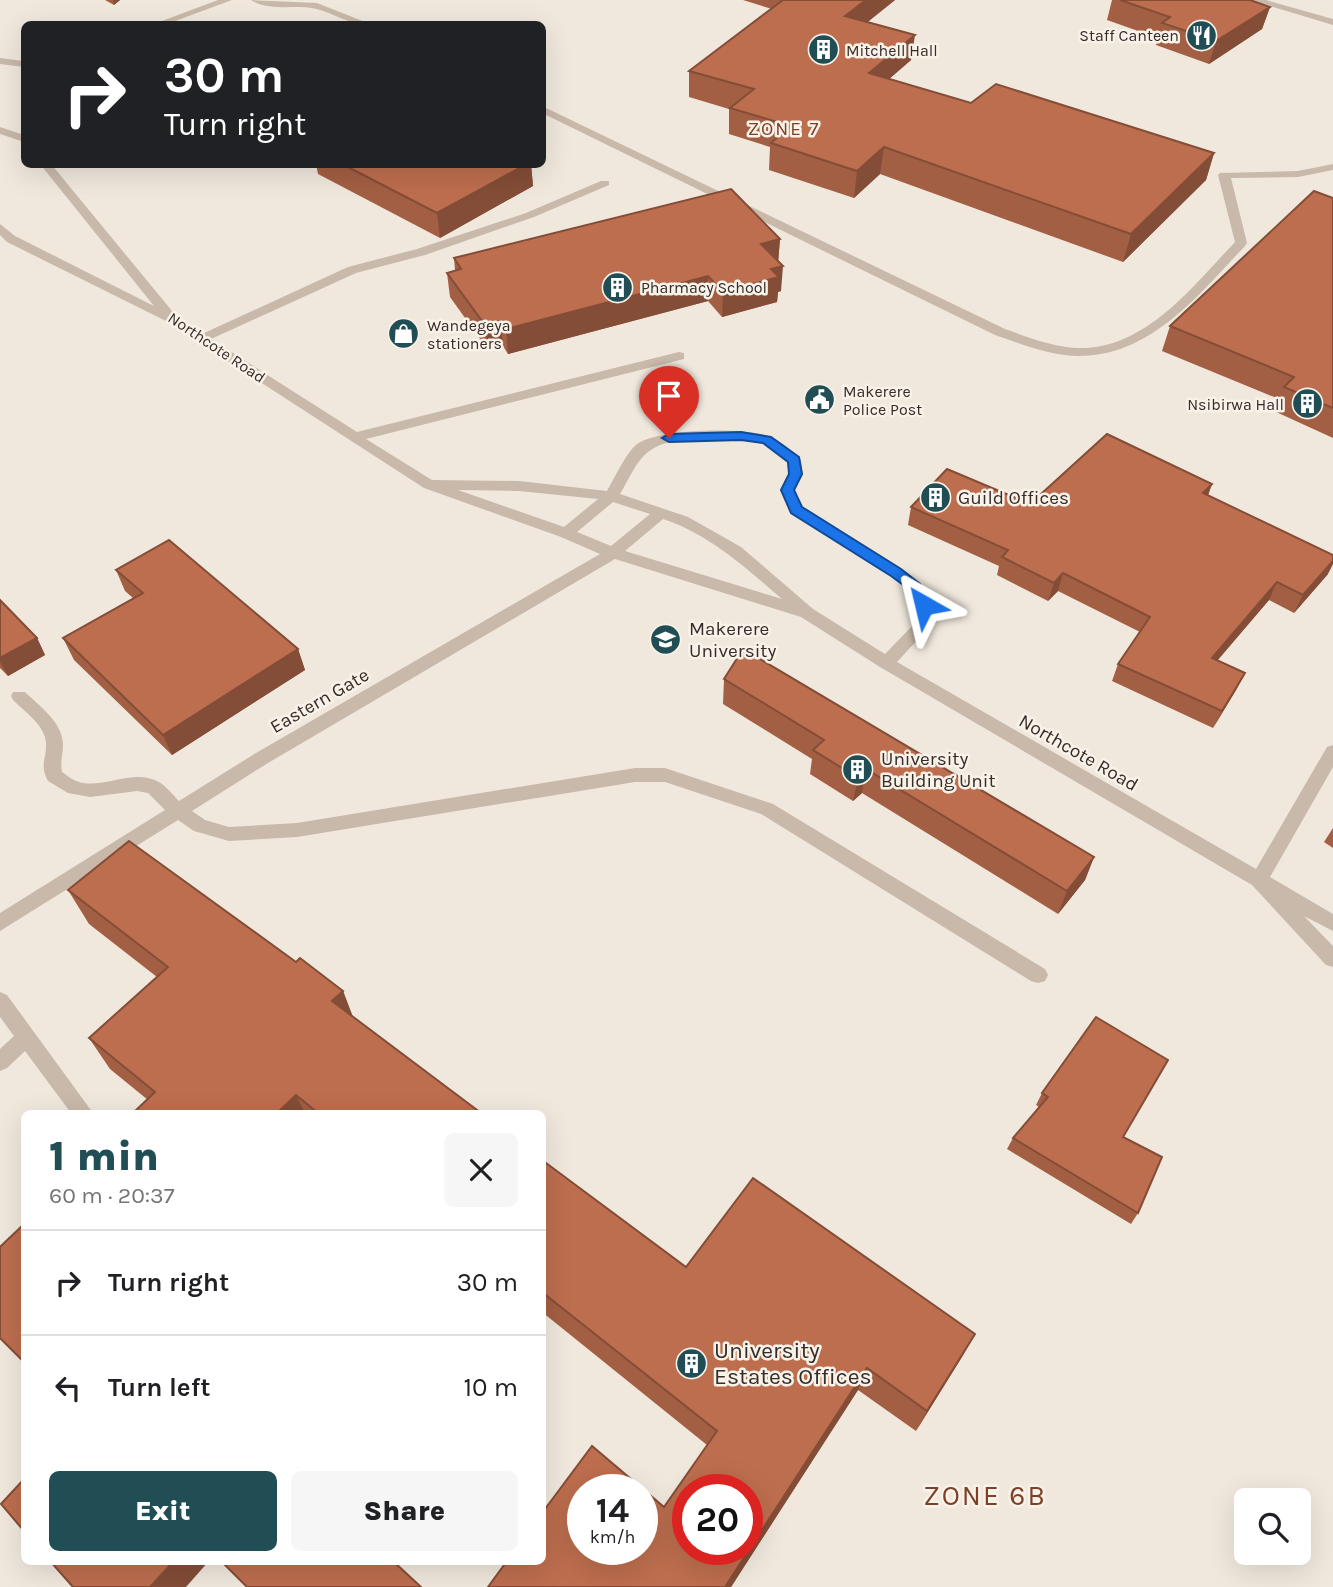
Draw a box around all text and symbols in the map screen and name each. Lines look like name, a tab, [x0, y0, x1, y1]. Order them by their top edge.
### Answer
restaurant icon: Staff Canteen	[1185, 18, 1219, 52]
place label: Staff Canteen	[1079, 26, 1179, 45]
building icon: Mitchell Hall	[806, 33, 840, 67]
place label: Mitchell Hall	[846, 41, 938, 60]
text: 30 m	[164, 47, 284, 104]
icon: right	[49, 49, 140, 140]
text: Turn right	[164, 106, 306, 143]
district label: ZONE 7	[748, 118, 820, 140]
building icon: Pharmacy School	[601, 270, 635, 304]
place label: Pharmacy School	[641, 278, 767, 297]
street label: Northcote Road	[165, 308, 269, 387]
place label: Wandegeya stationers	[427, 316, 510, 353]
shop icon: Wandegeya stationers	[387, 317, 421, 351]
pin	[639, 366, 699, 438]
icon: arrive	[650, 377, 688, 415]
place label: Makerere Police Post	[843, 382, 922, 419]
public building icon: Makerere Police Post	[803, 383, 837, 417]
building icon: Nsibirwa Hall	[1290, 387, 1324, 421]
place label: Nsibirwa Hall	[1187, 395, 1284, 414]
building icon: Guild Offices	[918, 480, 952, 514]
place label: Guild Offices	[958, 487, 1069, 509]
position arrow	[887, 568, 961, 642]
place label: Makerere University	[689, 618, 776, 662]
school or university icon: Makerere University	[649, 622, 683, 656]
street label: Eastern Gate	[266, 664, 373, 738]
street label: Northcote Road	[1015, 710, 1142, 796]
place label: University Building Unit	[881, 748, 996, 792]
building icon: University Building Unit	[841, 752, 875, 786]
text: 1 min	[49, 1131, 159, 1181]
button: close	[444, 1133, 518, 1207]
text: 60 m · 20:37	[49, 1182, 175, 1209]
icon: right	[49, 1264, 87, 1302]
text: Turn right	[108, 1267, 229, 1298]
text: 30 m	[457, 1267, 518, 1298]
place label: University Estates Offices	[714, 1337, 872, 1390]
building icon: University Estates Offices	[674, 1346, 708, 1380]
icon: left	[49, 1369, 87, 1407]
text: Turn left	[108, 1372, 210, 1403]
text: 10 m	[463, 1372, 518, 1403]
button: Exit	[49, 1471, 277, 1551]
button: Share	[291, 1471, 518, 1551]
speed limit sign: 20	[672, 1474, 763, 1565]
district label: ZONE 6B	[923, 1479, 1047, 1512]
map controls	[1234, 1488, 1311, 1565]
button: search	[1234, 1488, 1311, 1565]
text: 14	[596, 1490, 629, 1531]
text: km/h	[590, 1526, 635, 1548]

